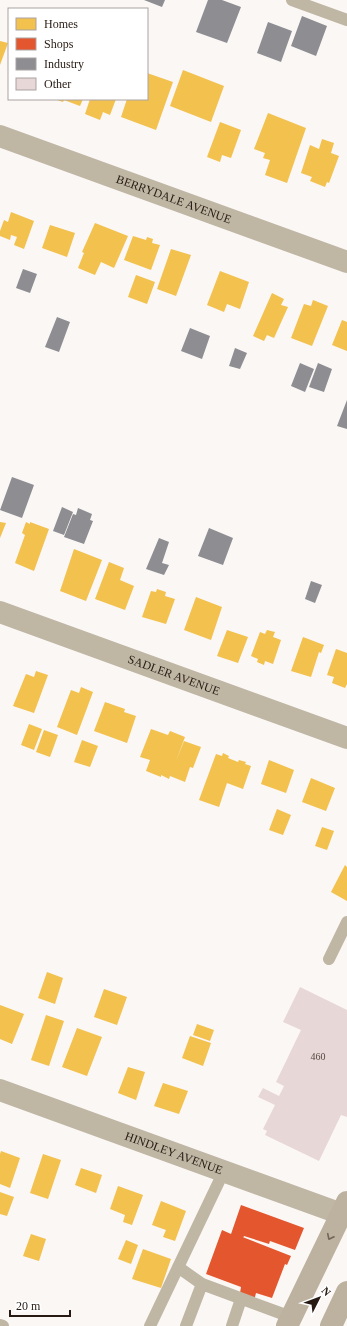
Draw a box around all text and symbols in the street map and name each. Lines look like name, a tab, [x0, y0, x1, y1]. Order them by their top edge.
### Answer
legend	[8, 8, 148, 100]
text: Homes	[44, 17, 78, 31]
text: Shops	[44, 37, 74, 51]
text: Industry	[44, 57, 84, 71]
text: Other	[44, 77, 71, 91]
street label: BERRYDALE AVENUE	[114, 172, 233, 226]
street label: SADLER AVENUE	[126, 652, 222, 698]
house number: 460	[311, 1051, 326, 1062]
street label: HINDLEY AVENUE	[123, 1129, 225, 1177]
one-way arrow	[327, 1233, 335, 1240]
north arrow	[299, 1278, 339, 1318]
text: N	[319, 1284, 334, 1298]
scale bar	[10, 1292, 70, 1318]
text: 20 m	[16, 1299, 41, 1313]

